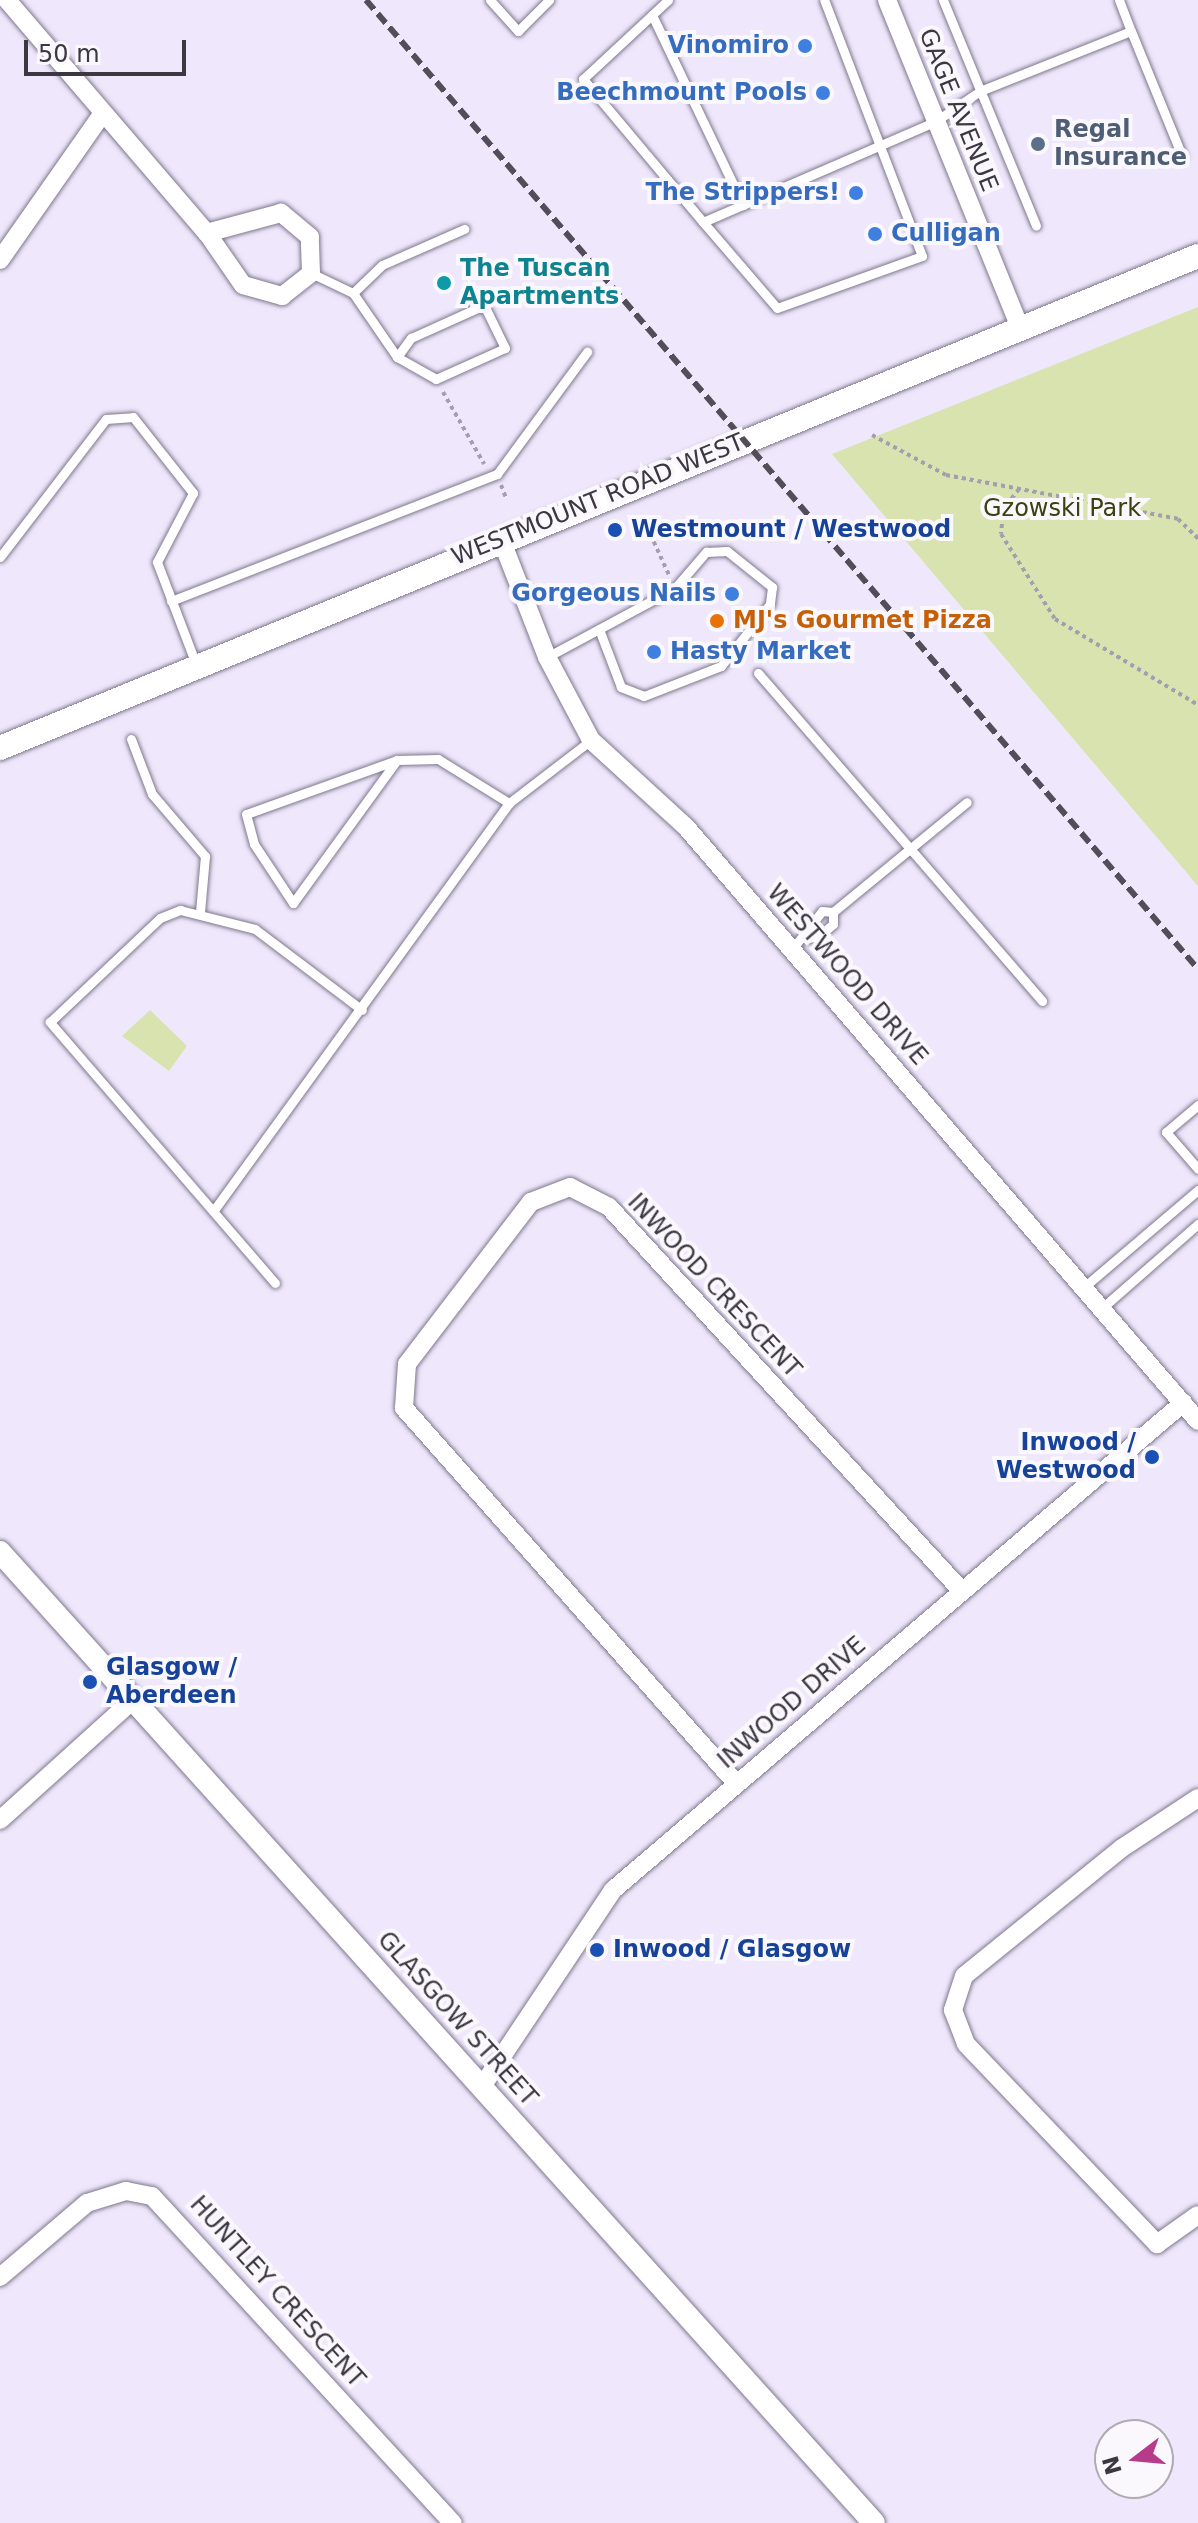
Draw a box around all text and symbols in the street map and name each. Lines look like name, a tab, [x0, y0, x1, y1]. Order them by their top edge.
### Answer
scale bar	[28, 24, 190, 74]
street label: GAGE AVENUE	[912, 24, 1004, 196]
place label: Vinomiro	[667, 32, 789, 60]
marker: Vinomiro	[796, 37, 814, 55]
text: 50 m	[38, 40, 100, 68]
place label: Beechmount Pools	[556, 79, 807, 107]
marker: Beechmount Pools	[814, 84, 832, 102]
place label: Regal Insurance	[1054, 116, 1187, 172]
marker: Regal Insurance	[1029, 135, 1047, 153]
place label: The Strippers!	[645, 179, 840, 207]
marker: The Strippers!	[847, 184, 865, 202]
place label: Culligan	[891, 220, 1001, 248]
marker: Culligan	[866, 225, 884, 243]
place label: The Tuscan Apartments	[460, 255, 619, 311]
marker: The Tuscan Apartments	[435, 274, 453, 292]
street label: WESTMOUNT ROAD WEST	[448, 428, 748, 572]
park label: Gzowski Park	[983, 495, 1141, 523]
place label: Westmount / Westwood	[631, 516, 951, 544]
marker: Westmount / Westwood	[606, 521, 624, 539]
place label: Gorgeous Nails	[511, 580, 716, 608]
marker: Gorgeous Nails	[723, 585, 741, 603]
place label: MJ's Gourmet Pizza	[733, 607, 992, 635]
marker: MJ's Gourmet Pizza	[708, 612, 726, 630]
place label: Hasty Market	[670, 638, 851, 666]
marker: Hasty Market	[645, 643, 663, 661]
street label: WESTWOOD DRIVE	[761, 879, 933, 1071]
street label: INWOOD CRESCENT	[621, 1188, 807, 1384]
place label: Inwood / Westwood	[996, 1429, 1136, 1485]
marker: Inwood / Westwood	[1143, 1448, 1161, 1466]
street label: INWOOD DRIVE	[712, 1631, 872, 1775]
place label: Glasgow / Aberdeen	[106, 1654, 237, 1710]
marker: Glasgow / Aberdeen	[81, 1673, 99, 1691]
street label: GLASGOW STREET	[371, 1926, 543, 2112]
place label: Inwood / Glasgow	[613, 1936, 851, 1964]
marker: Inwood / Glasgow	[588, 1941, 606, 1959]
street label: HUNTLEY CRESCENT	[184, 2190, 370, 2394]
north arrow	[1094, 2419, 1174, 2499]
text: N	[1098, 2453, 1127, 2478]

